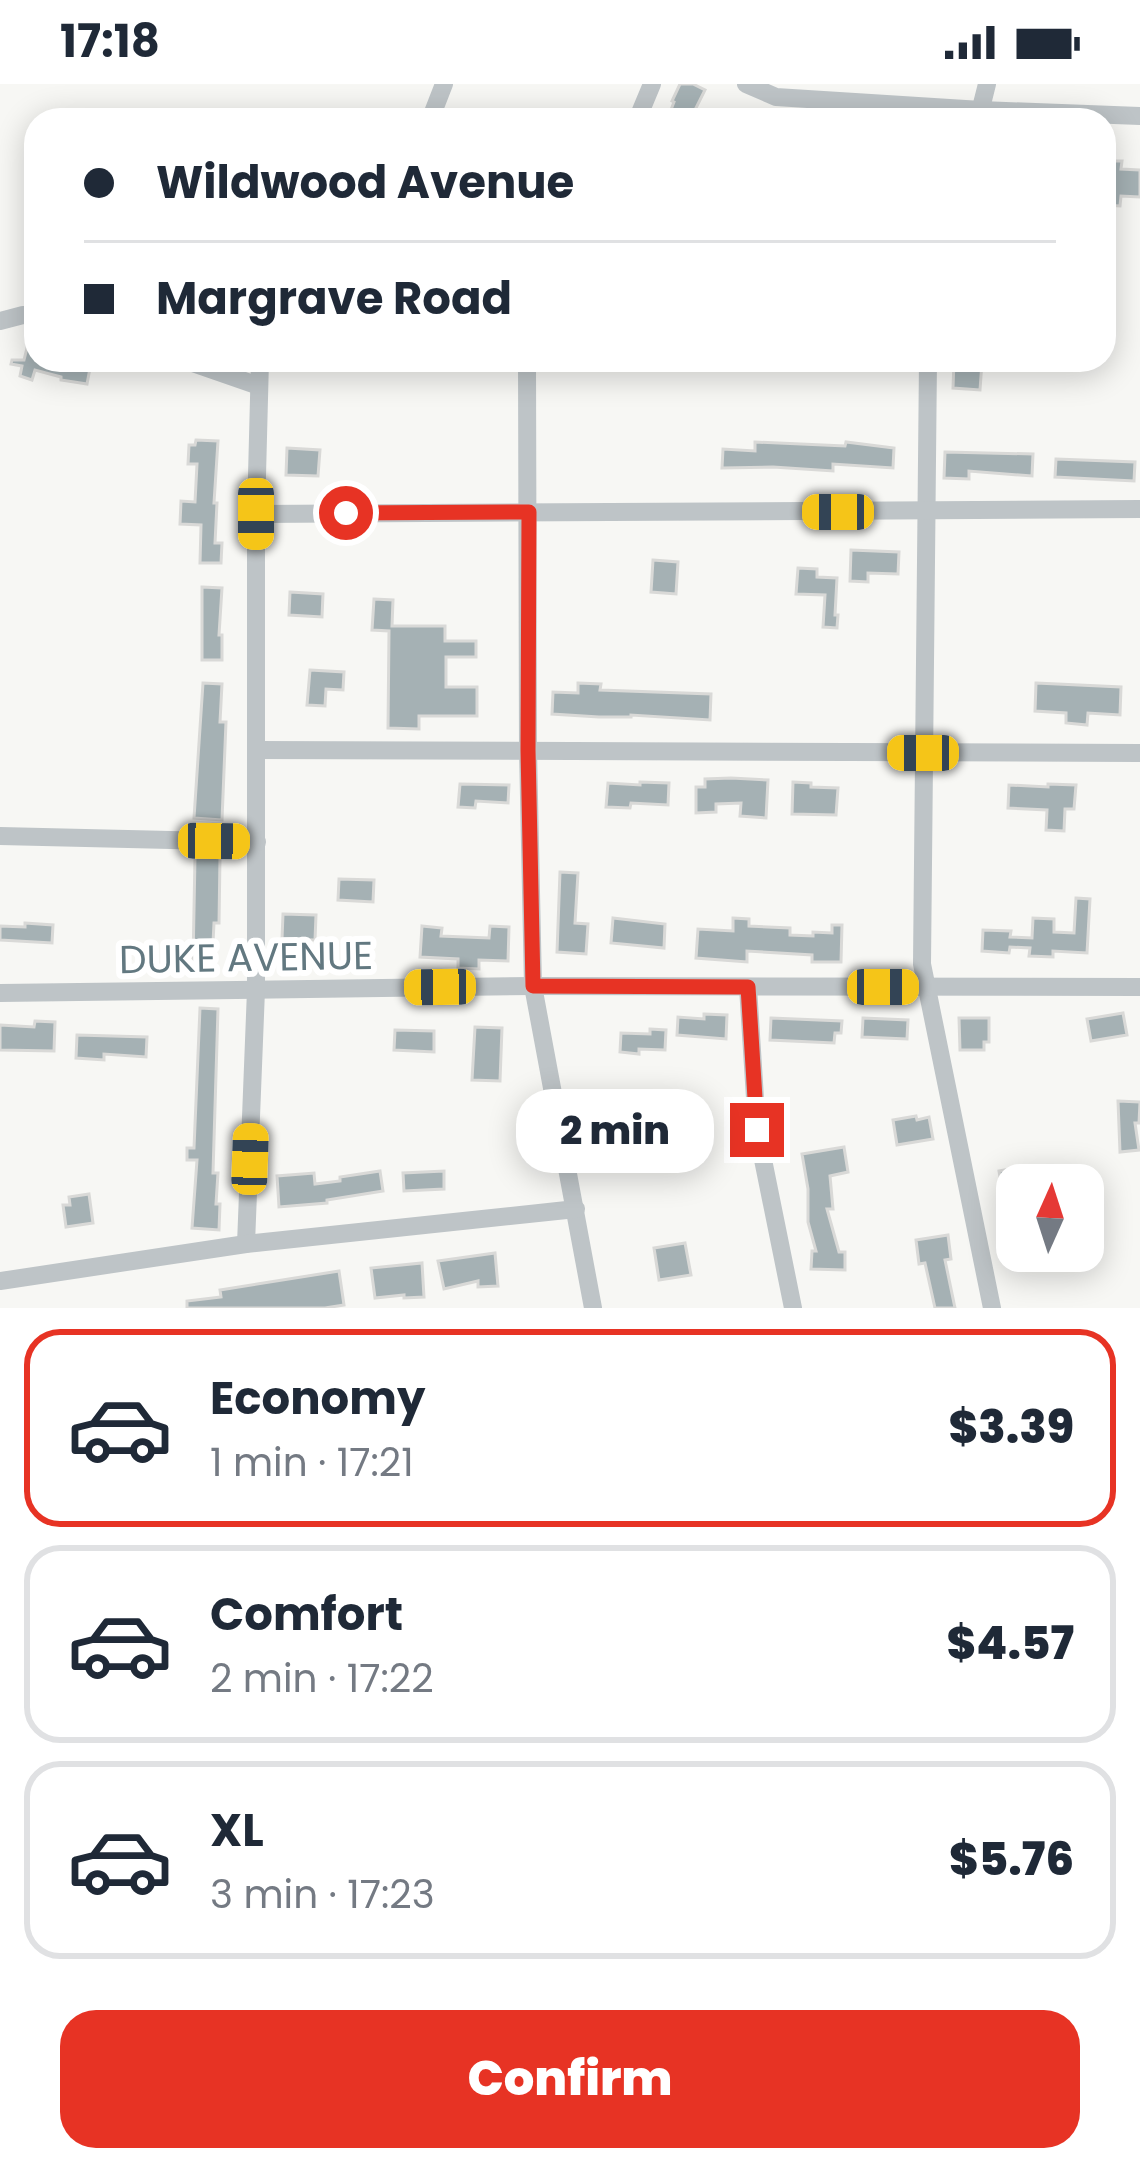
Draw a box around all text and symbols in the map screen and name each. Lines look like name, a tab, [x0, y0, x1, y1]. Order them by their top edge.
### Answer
text: 17:18	[60, 10, 160, 73]
text: Wildwood Avenue	[156, 151, 574, 214]
text: Margrave Road	[156, 267, 512, 330]
car	[238, 478, 274, 550]
route start	[319, 486, 373, 540]
car	[802, 494, 874, 530]
car	[887, 735, 959, 771]
car	[178, 822, 250, 860]
street label: DUKE AVENUE	[119, 928, 374, 987]
car	[404, 968, 476, 1006]
car	[847, 969, 919, 1005]
callout: 2 min	[517, 1088, 715, 1172]
text: 2 min	[560, 1103, 670, 1158]
route end	[730, 1103, 784, 1157]
car	[231, 1122, 269, 1196]
north arrow	[996, 1164, 1104, 1272]
map controls	[996, 1164, 1104, 1272]
text: Economy	[210, 1367, 425, 1430]
icon: car	[66, 1374, 174, 1482]
text: $3.39	[949, 1396, 1074, 1459]
text: 1 min · 17:21	[210, 1435, 414, 1490]
text: Comfort	[210, 1583, 403, 1646]
icon: car	[66, 1590, 174, 1698]
text: $4.57	[947, 1612, 1074, 1675]
text: 2 min · 17:22	[210, 1651, 434, 1706]
text: XL	[210, 1799, 264, 1862]
icon: car	[66, 1806, 174, 1914]
text: $5.76	[949, 1828, 1074, 1891]
text: 3 min · 17:23	[210, 1867, 435, 1922]
button: Confirm	[60, 2010, 1080, 2148]

